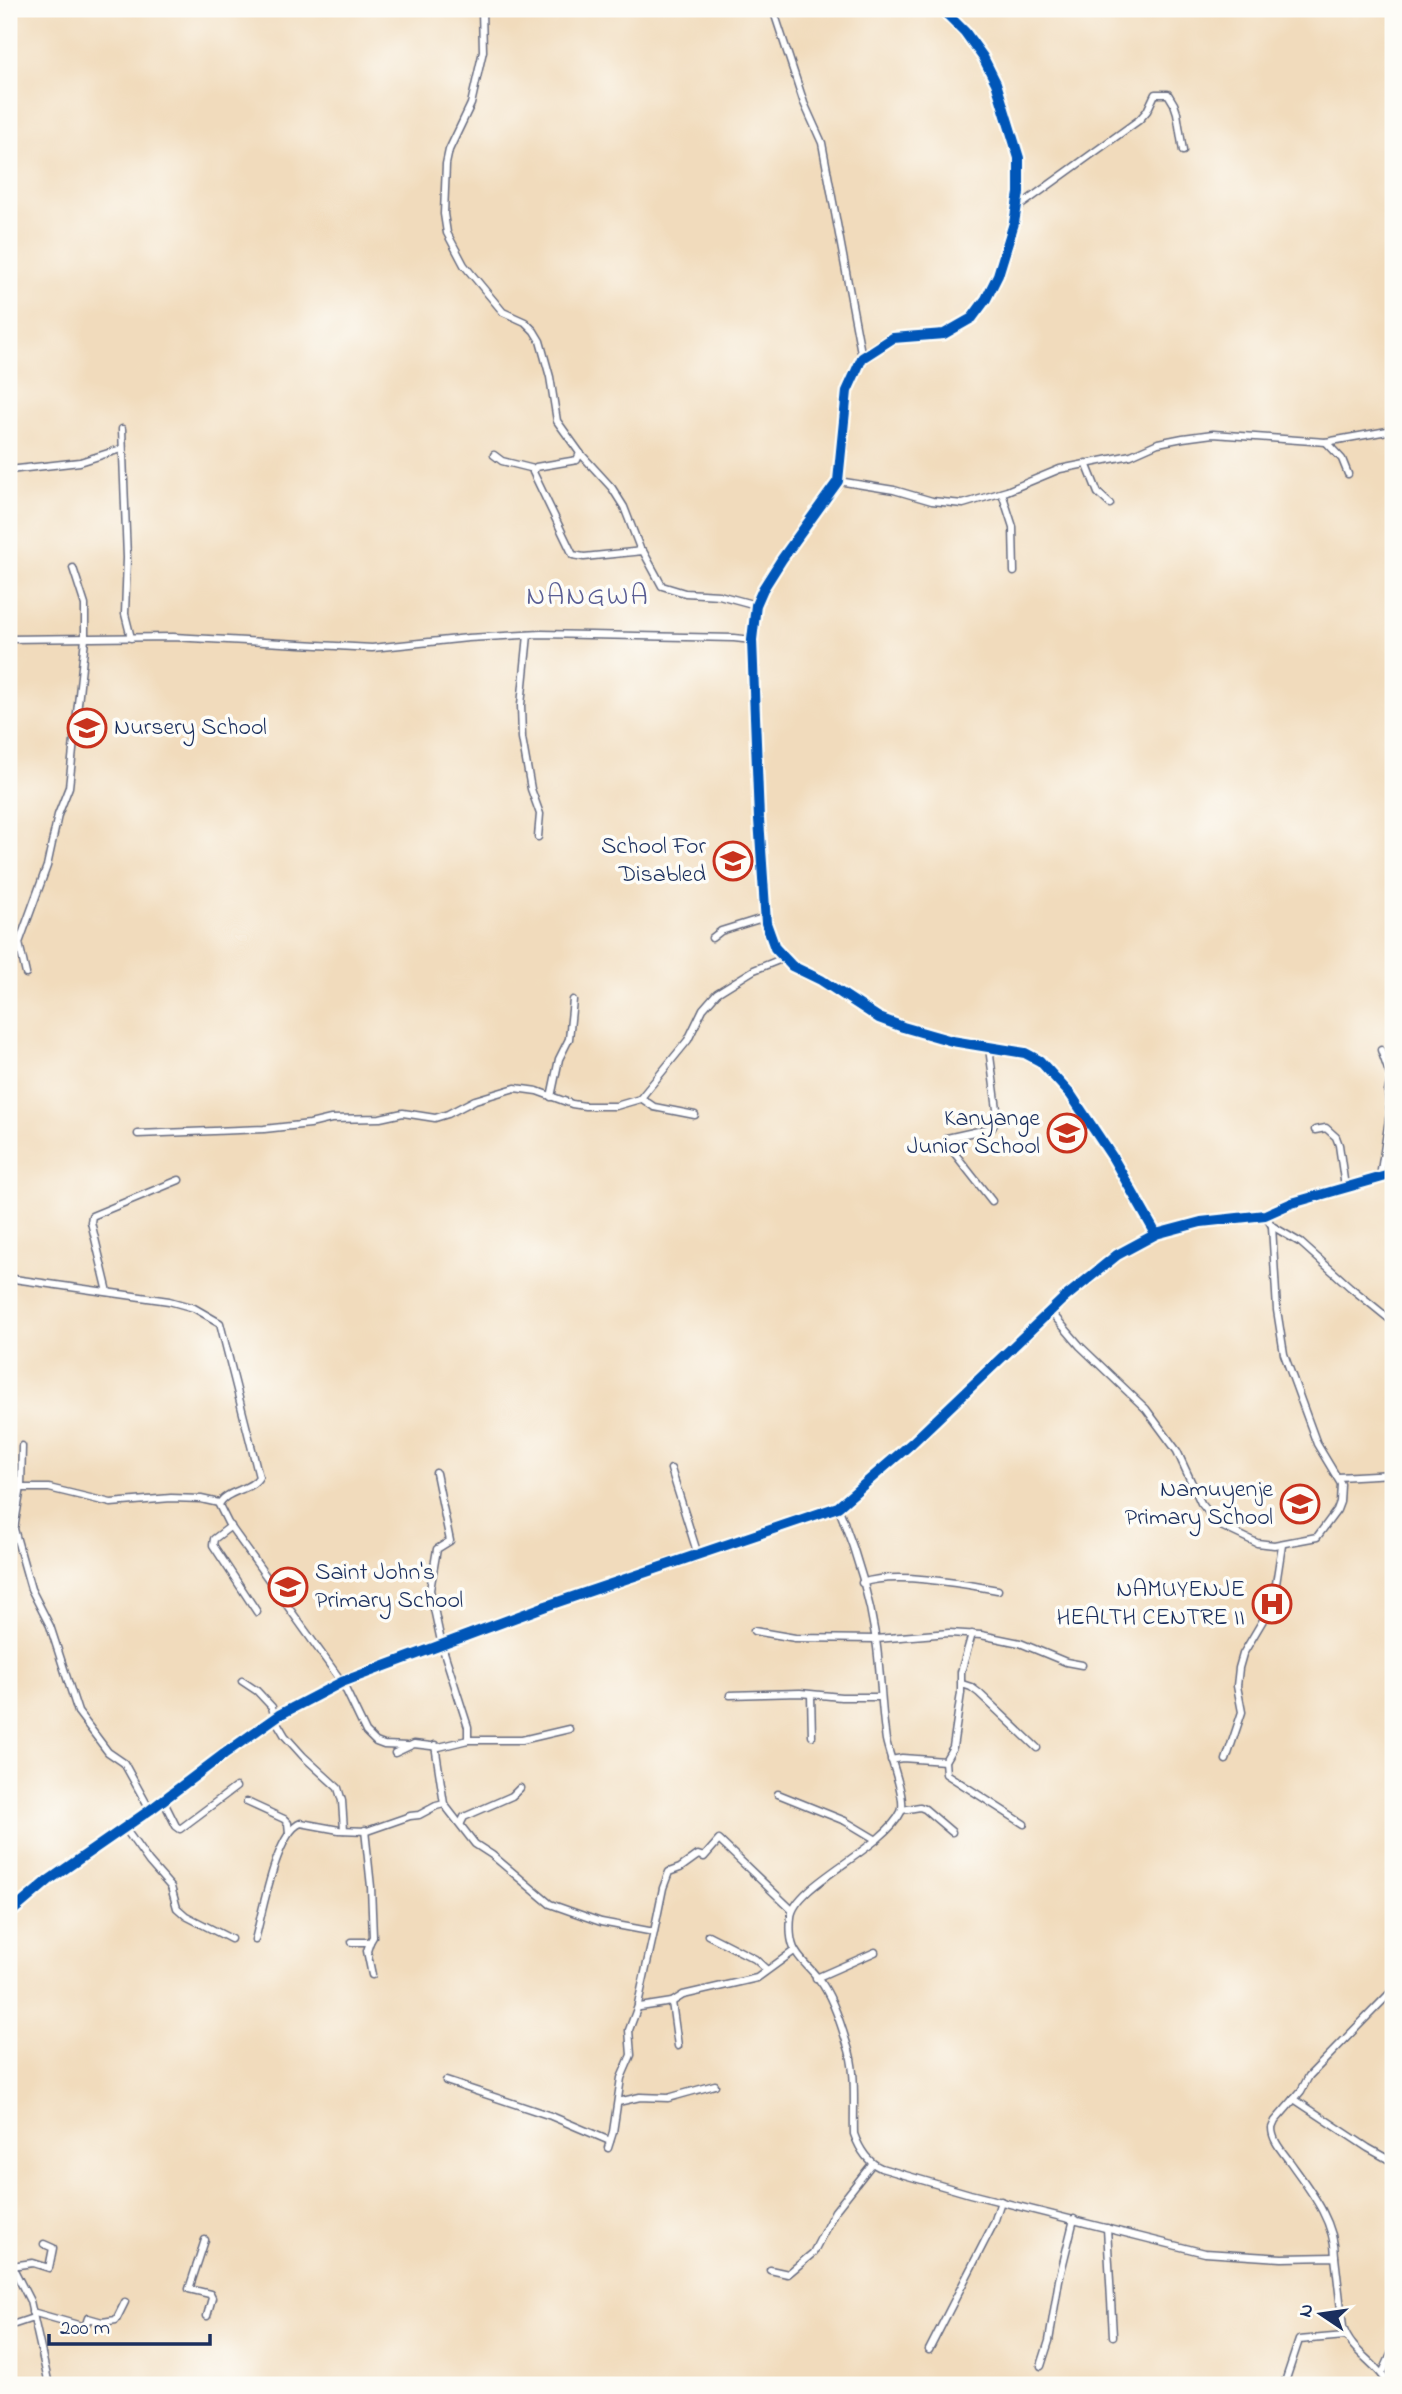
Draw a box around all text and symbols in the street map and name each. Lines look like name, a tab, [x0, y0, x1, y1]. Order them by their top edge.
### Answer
district label: NANGWA	[526, 577, 650, 618]
school or university icon: Nursery School	[66, 707, 108, 749]
place label: Nursery School	[114, 711, 267, 747]
place label: School For Disabled	[601, 830, 707, 893]
school or university icon: School For Disabled	[712, 840, 754, 882]
place label: Kanyange Junior School	[907, 1102, 1040, 1165]
school or university icon: Kanyange Junior School	[1046, 1112, 1088, 1154]
place label: Namuyenje Primary School	[1125, 1473, 1273, 1537]
school or university icon: Namuyenje Primary School	[1279, 1483, 1321, 1525]
place label: Saint John's Primary School	[315, 1556, 463, 1620]
school or university icon: Saint John's Primary School	[267, 1566, 309, 1608]
place label: NAMUYENJE HEALTH CENTRE II	[1056, 1573, 1245, 1636]
hospital icon: NAMUYENJE HEALTH CENTRE II	[1251, 1583, 1293, 1625]
north arrow	[1286, 2278, 1356, 2348]
text: N	[1292, 2301, 1322, 2320]
scale bar	[49, 2303, 210, 2347]
text: 200 m	[60, 2314, 110, 2344]

